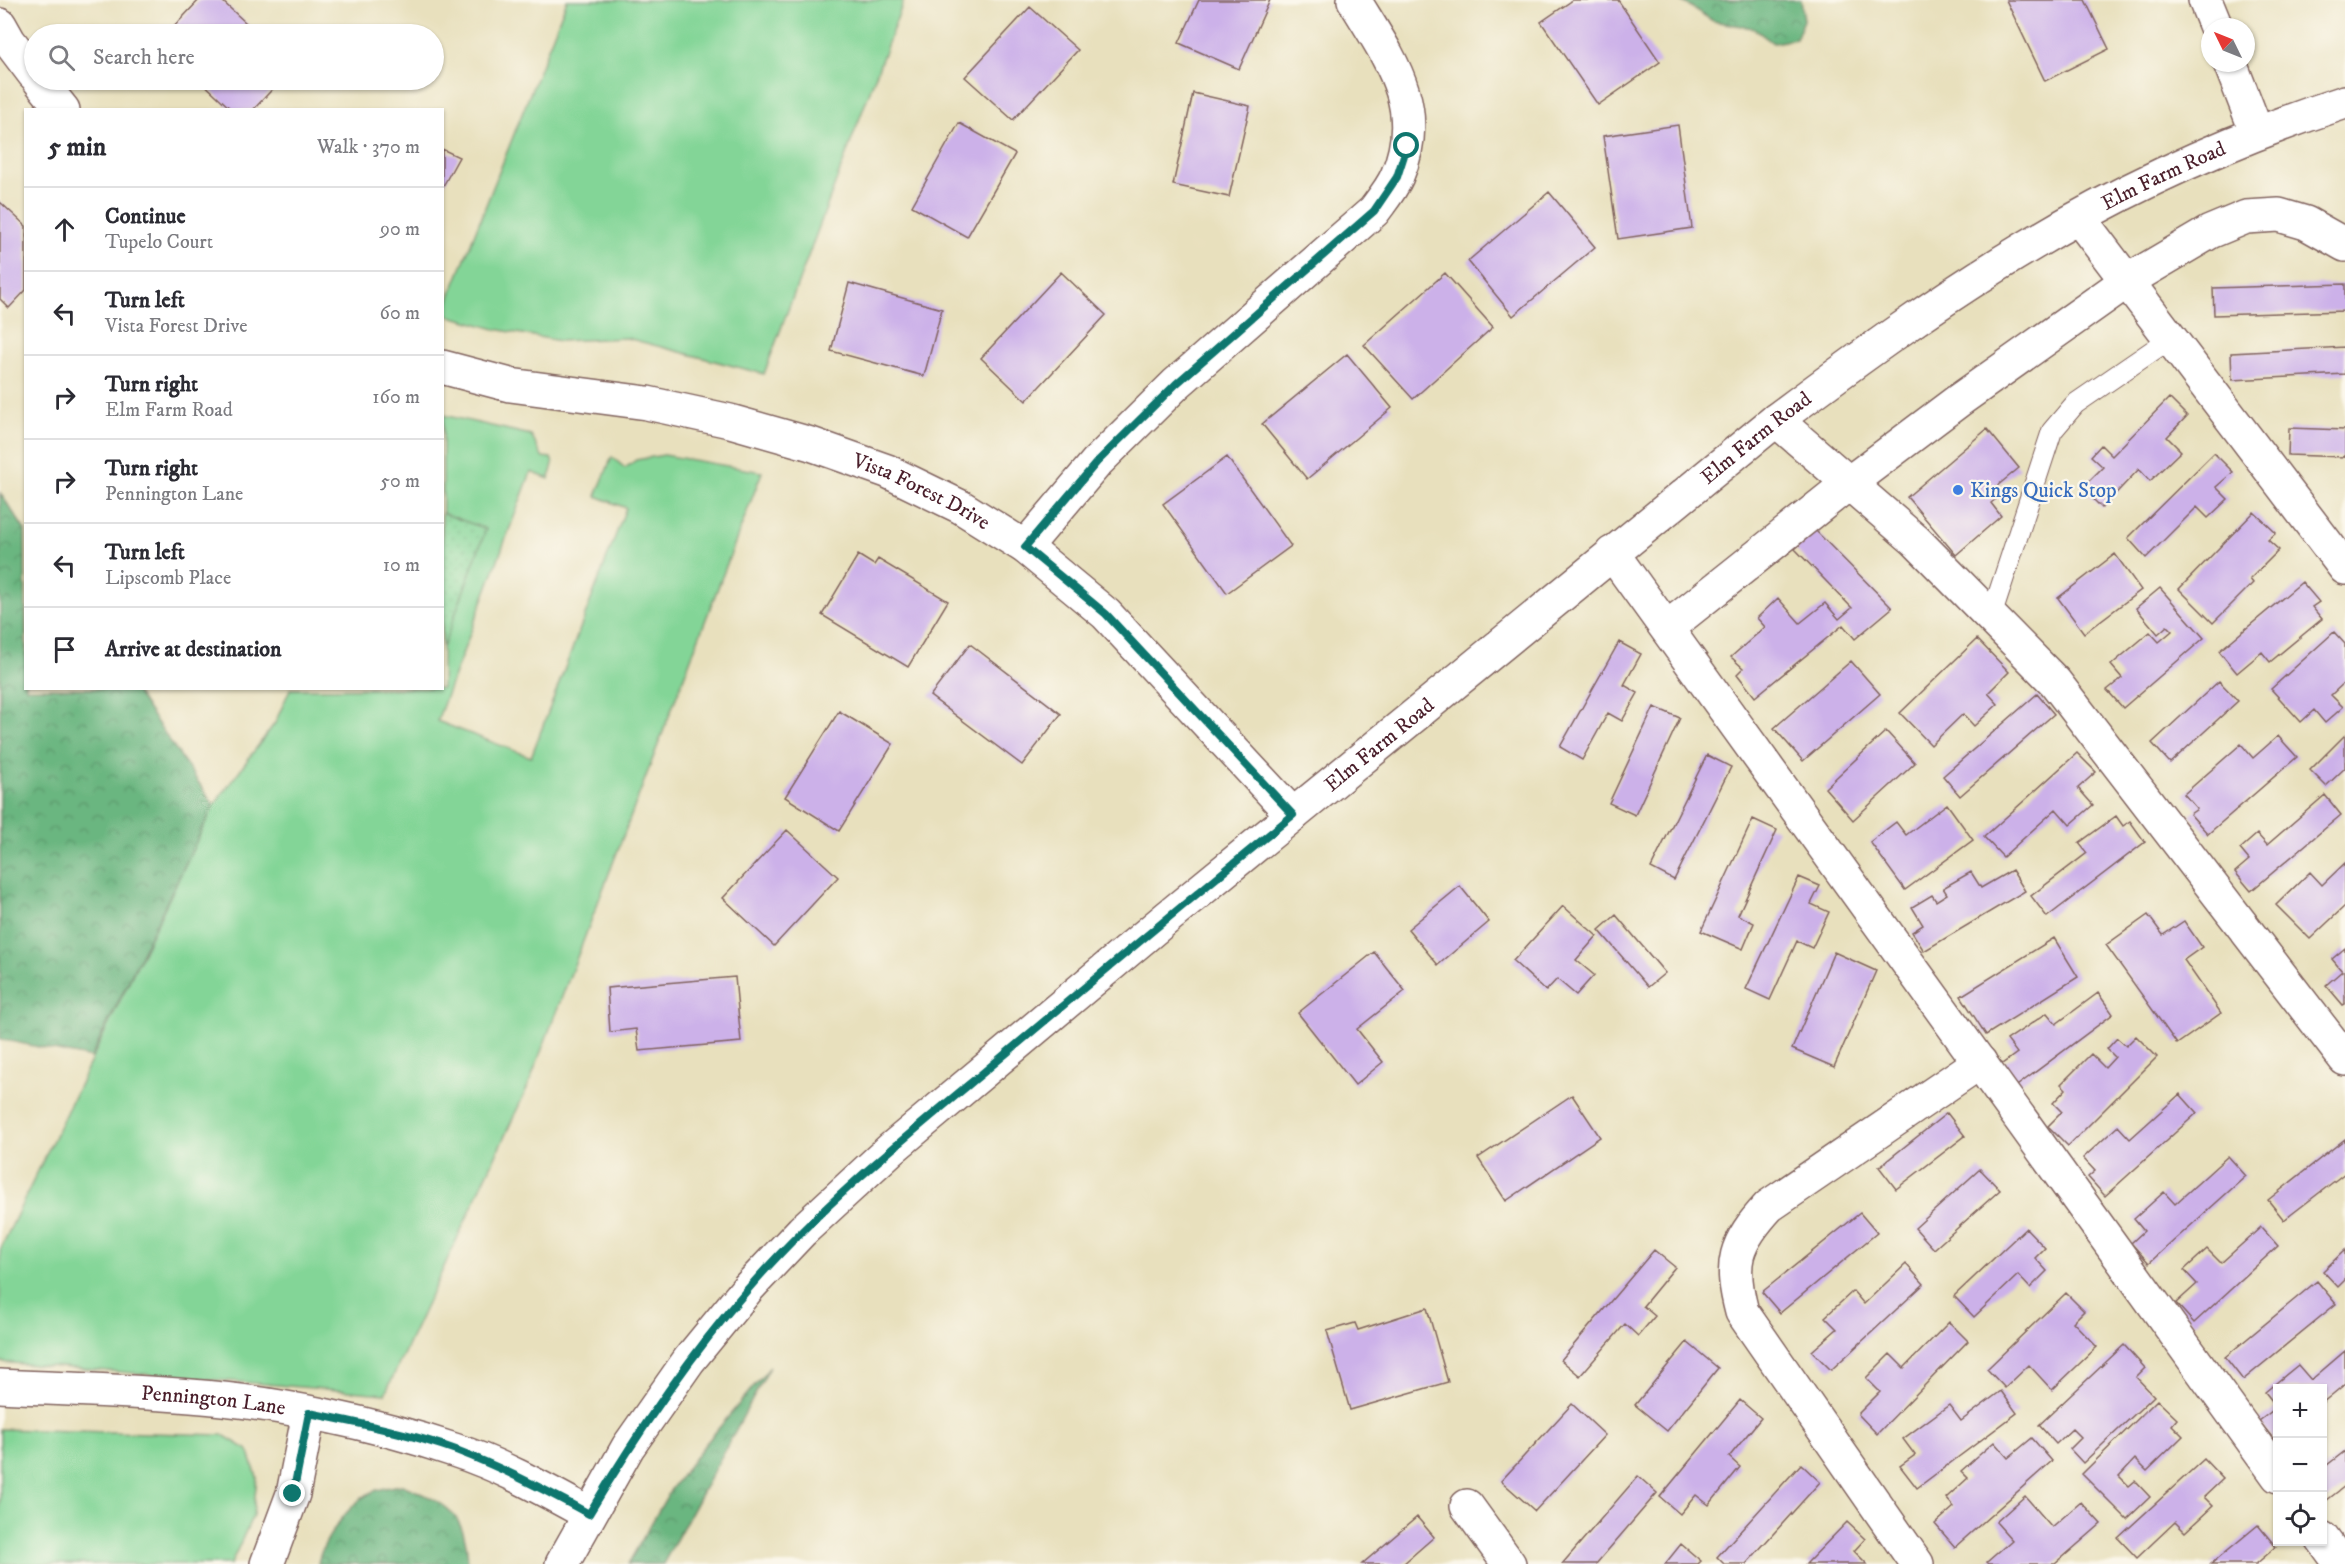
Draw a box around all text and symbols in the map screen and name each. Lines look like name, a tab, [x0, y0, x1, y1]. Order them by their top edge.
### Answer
north arrow	[2201, 18, 2255, 72]
search box	[24, 24, 444, 90]
icon: search	[45, 41, 78, 74]
text: Search here	[93, 44, 195, 71]
text: 5 min	[48, 131, 106, 164]
route start	[1393, 132, 1419, 158]
text: Walk · 370 m	[317, 135, 420, 160]
street label: Elm Farm Road	[2097, 136, 2230, 217]
text: Continue	[105, 203, 186, 230]
icon: ahead	[48, 213, 81, 246]
text: 90 m	[380, 217, 420, 242]
text: Tupelo Court	[105, 230, 213, 255]
text: Turn left	[105, 287, 185, 314]
icon: left	[48, 297, 81, 330]
text: 60 m	[380, 301, 420, 326]
text: Vista Forest Drive	[105, 314, 247, 339]
text: Turn right	[105, 371, 198, 398]
icon: right	[48, 381, 81, 414]
text: 160 m	[372, 385, 420, 410]
street label: Elm Farm Road	[1696, 386, 1817, 490]
text: Elm Farm Road	[105, 398, 233, 423]
street label: Vista Forest Drive	[848, 448, 995, 536]
text: Turn right	[105, 455, 198, 482]
icon: right	[48, 465, 81, 498]
text: 50 m	[380, 469, 420, 494]
place label: Kings Quick Stop	[1970, 478, 2116, 504]
text: Pennington Lane	[105, 482, 243, 507]
marker: Kings Quick Stop	[1951, 483, 1965, 497]
text: Turn left	[105, 539, 185, 566]
icon: left	[48, 549, 81, 582]
text: 10 m	[383, 553, 420, 578]
text: Lipscomb Place	[105, 566, 231, 591]
icon: arrive	[48, 633, 81, 666]
text: Arrive at destination	[105, 636, 282, 663]
street label: Elm Farm Road	[1319, 692, 1440, 798]
street label: Pennington Lane	[140, 1381, 288, 1422]
map controls	[2273, 1384, 2327, 1546]
button: +	[2273, 1384, 2327, 1438]
button: −	[2273, 1438, 2327, 1492]
route end	[279, 1480, 305, 1506]
button: locate	[2273, 1492, 2327, 1546]

